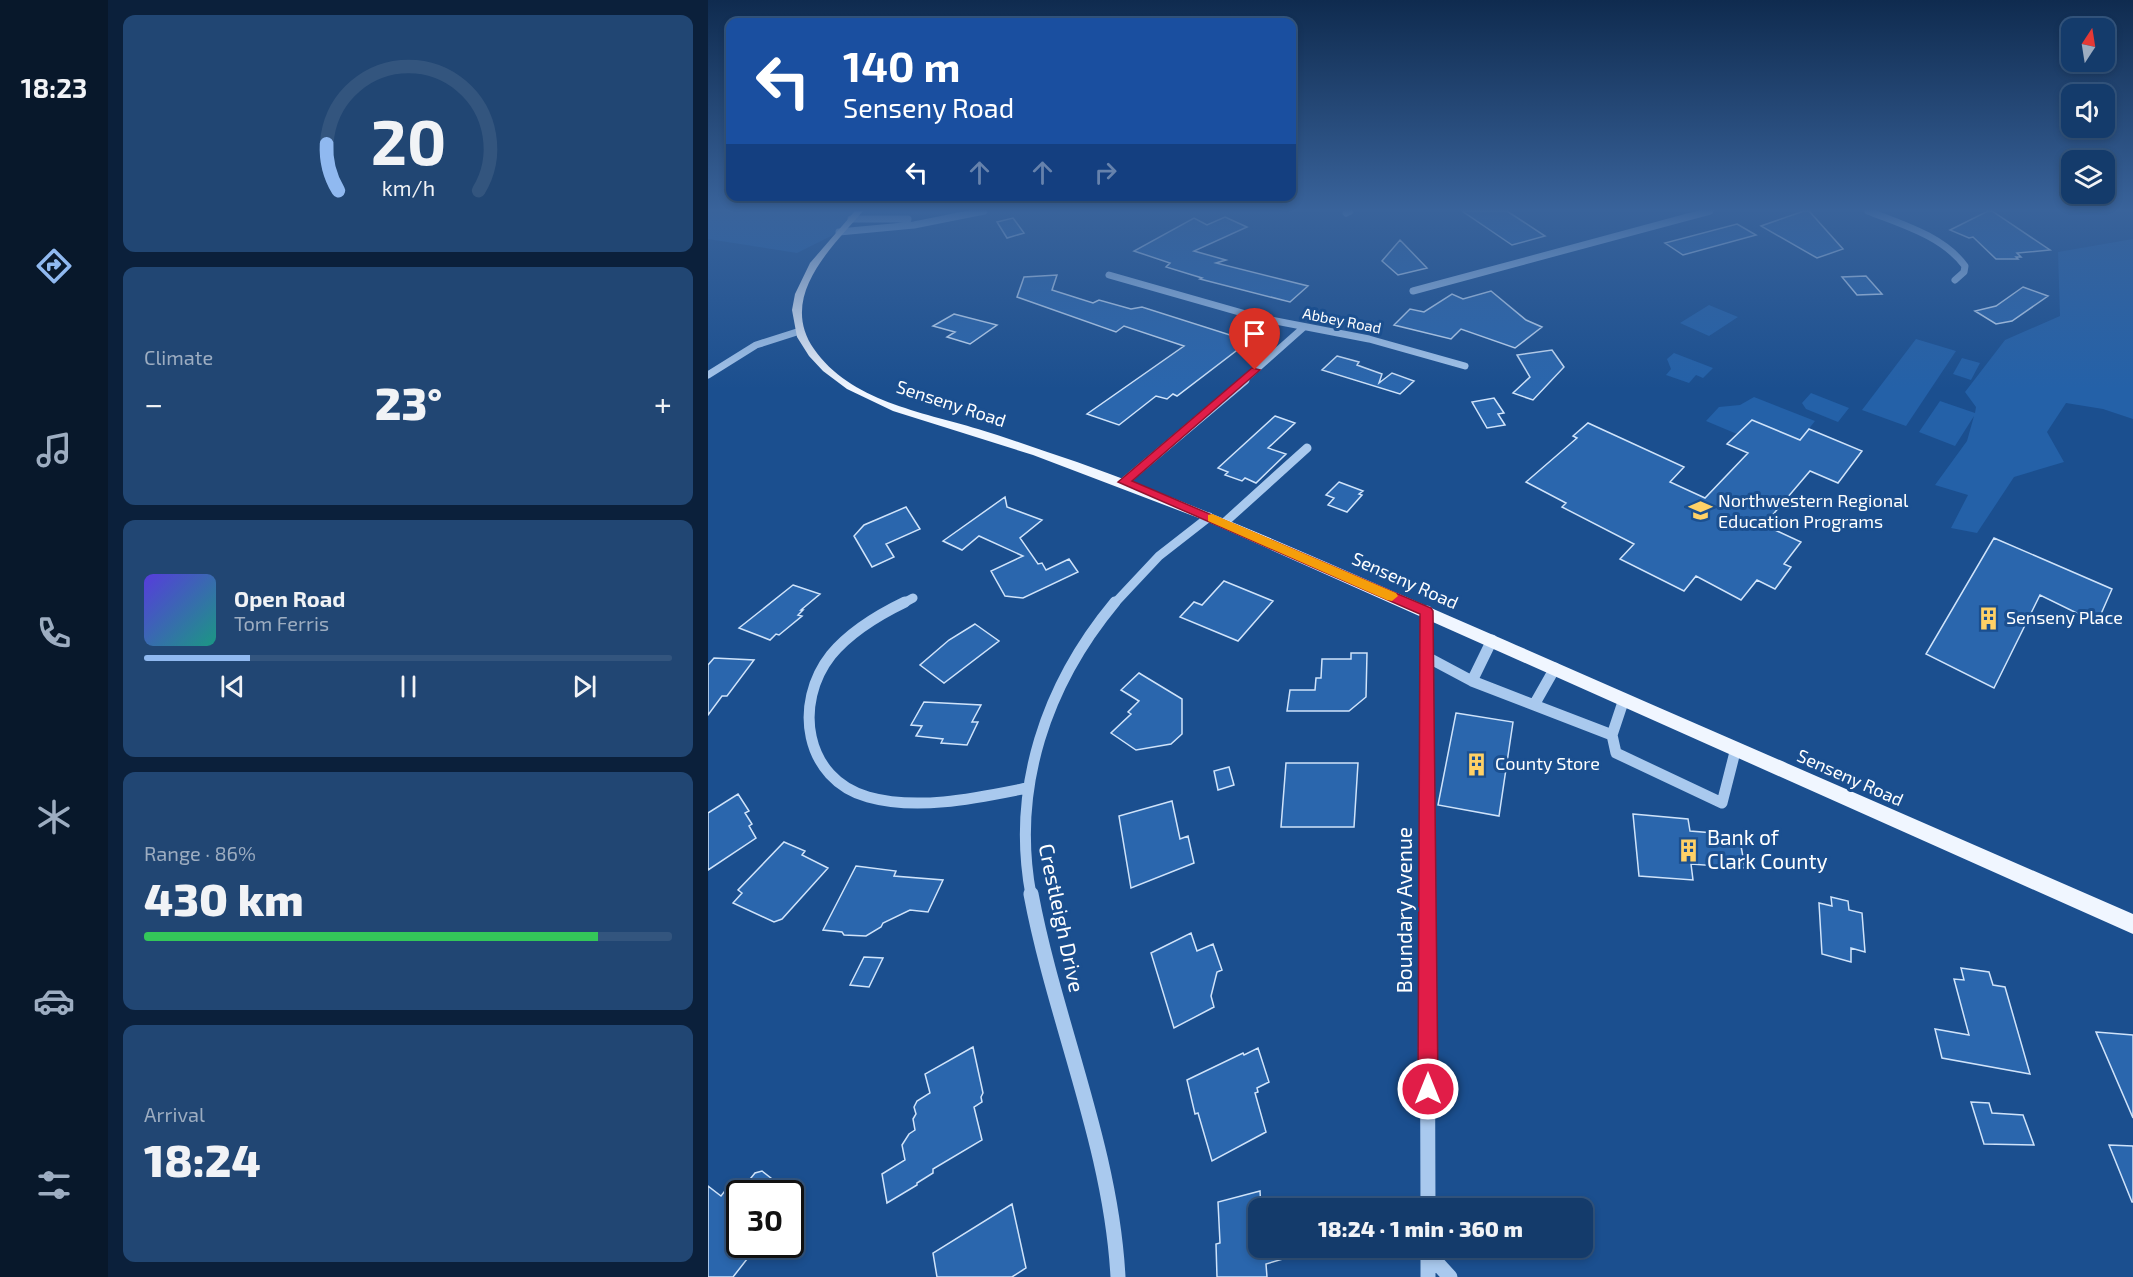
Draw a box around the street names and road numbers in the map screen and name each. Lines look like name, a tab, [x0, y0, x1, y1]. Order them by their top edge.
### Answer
street label: Abbey Road	[1301, 304, 1383, 336]
street label: Senseny Road	[894, 375, 1009, 431]
street label: Senseny Road	[1349, 547, 1462, 613]
street label: Senseny Road	[1794, 744, 1907, 810]
street label: Boundary Avenue	[1391, 827, 1416, 993]
street label: Crestleigh Drive	[1035, 841, 1090, 994]

